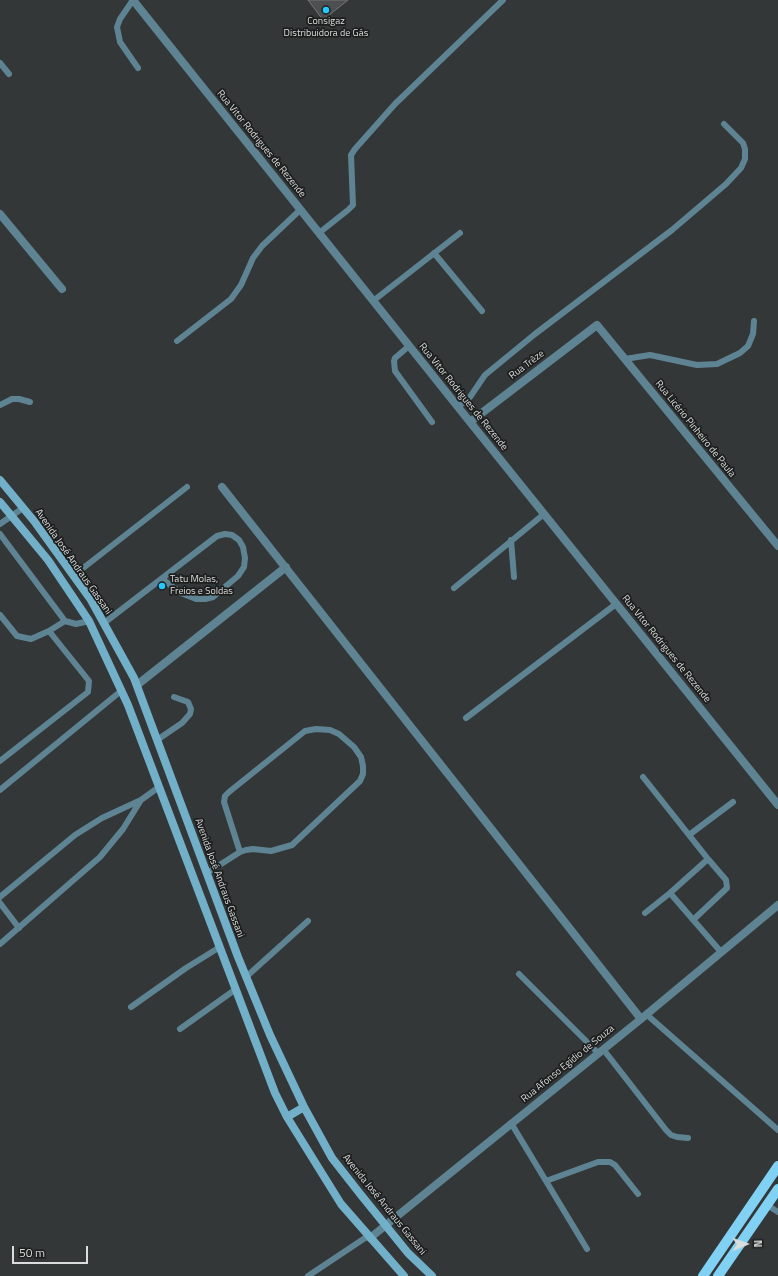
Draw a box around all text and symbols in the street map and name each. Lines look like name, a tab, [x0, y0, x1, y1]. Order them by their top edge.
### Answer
marker: Consigaz Distribuidora de Gás	[321, 5, 331, 15]
place label: Consigaz Distribuidora de Gás	[284, 16, 368, 40]
street label: Rua Vitor Rodrigues de Rezende	[214, 88, 308, 200]
street label: Rua Vitor Rodrigues de Rezende	[416, 341, 510, 453]
street label: Rua Trêze	[507, 348, 547, 382]
street label: Rua Licério Pinheiro de Paula	[652, 378, 738, 480]
street label: Avenida José Andraus Gassani	[32, 507, 114, 617]
place label: Tatu Molas, Freios e Soldas	[170, 574, 233, 598]
marker: Tatu Molas, Freios e Soldas	[157, 581, 167, 591]
street label: Rua Vitor Rodrigues de Rezende	[619, 593, 713, 705]
street label: Avenida José Andraus Gassani	[192, 817, 246, 939]
street label: Rua Afonso Egídio de Souza	[519, 1023, 617, 1105]
street label: Avenida José Andraus Gassani	[340, 1152, 428, 1258]
north arrow	[726, 1224, 766, 1264]
scale bar	[14, 1238, 90, 1264]
text: N	[750, 1239, 766, 1248]
text: 50 m	[19, 1243, 45, 1262]

